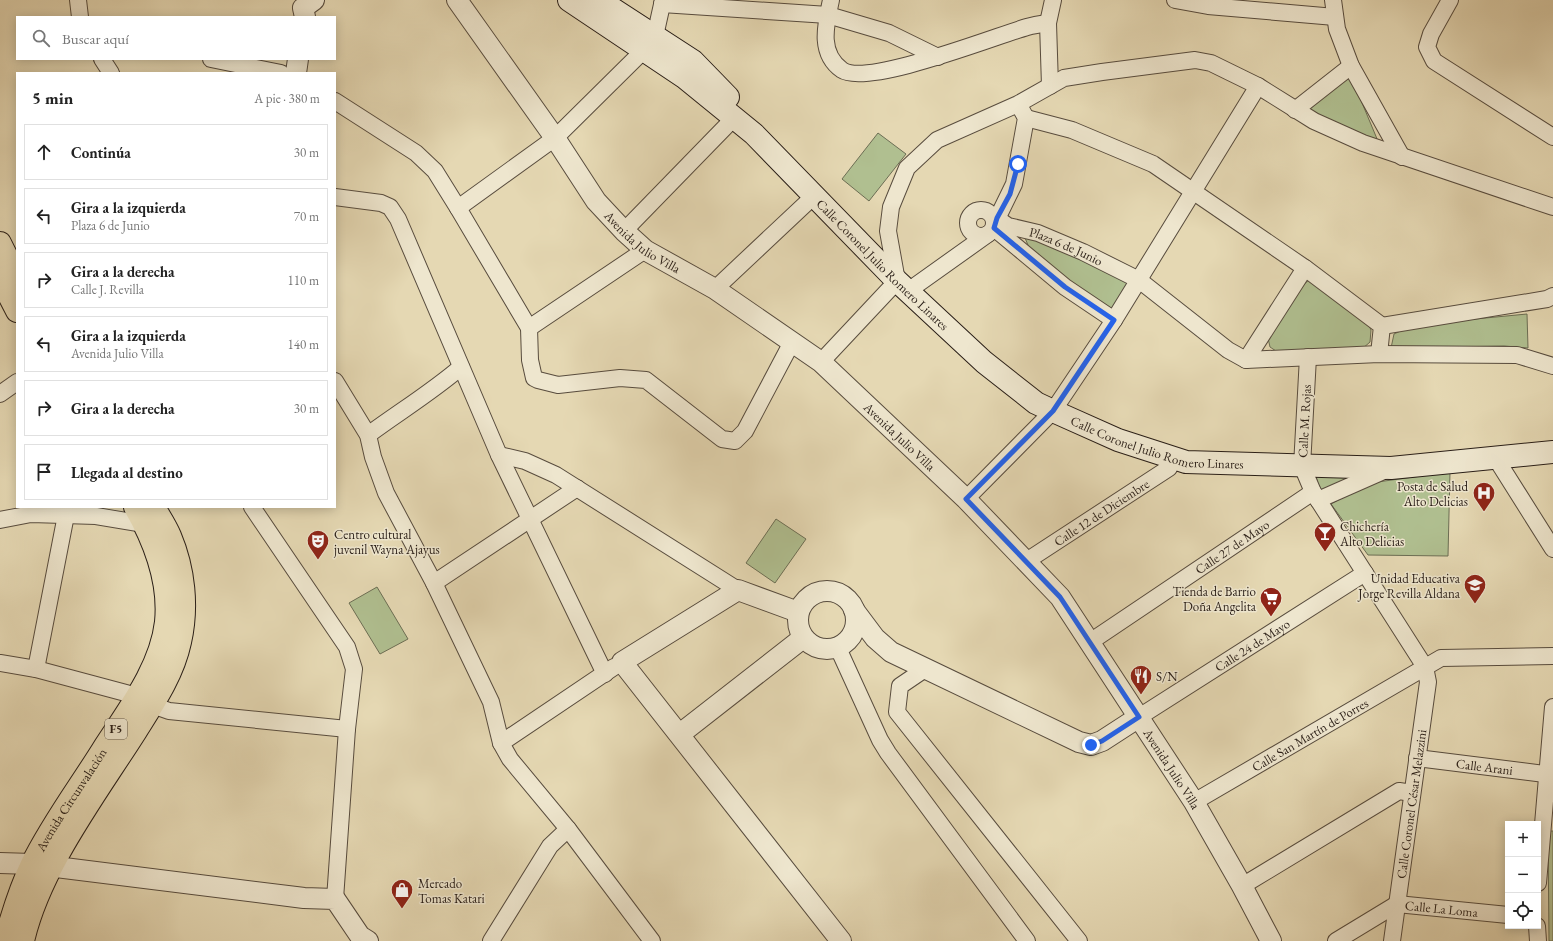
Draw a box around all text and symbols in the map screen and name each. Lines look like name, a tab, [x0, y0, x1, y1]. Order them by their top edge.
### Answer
search box	[16, 16, 336, 60]
icon: search	[30, 27, 52, 49]
text: Buscar aquí	[62, 29, 129, 48]
text: 5 min	[32, 87, 73, 109]
text: A pie · 380 m	[254, 90, 320, 107]
icon: ahead	[33, 141, 55, 163]
text: Continúa	[71, 143, 131, 162]
text: 30 m	[294, 144, 319, 161]
route start	[1009, 155, 1027, 173]
street label: Calle Coronel Julio Romero Linares	[813, 195, 952, 334]
text: Gira a la izquierda	[71, 198, 186, 217]
icon: left	[33, 205, 55, 227]
street label: Avenida Julio Villa	[600, 207, 684, 278]
text: 70 m	[294, 208, 319, 225]
text: Plaza 6 de Junio	[71, 217, 150, 234]
street label: Plaza 6 de Junio	[1028, 223, 1106, 270]
text: Gira a la derecha	[71, 262, 175, 281]
icon: right	[33, 269, 55, 291]
text: 110 m	[288, 272, 319, 289]
text: Calle J. Revilla	[71, 281, 144, 298]
text: Gira a la izquierda	[71, 326, 186, 345]
icon: left	[33, 333, 55, 355]
text: 140 m	[288, 336, 319, 353]
text: Avenida Julio Villa	[71, 345, 164, 362]
street label: Calle M. Rojas	[1294, 384, 1315, 458]
icon: right	[33, 397, 55, 419]
street label: Avenida Julio Villa	[859, 398, 940, 475]
text: Gira a la derecha	[71, 399, 175, 418]
text: 30 m	[294, 400, 319, 417]
street label: Calle Coronel Julio Romero Linares	[1068, 412, 1244, 473]
icon: arrive	[33, 461, 55, 483]
text: Llegada al destino	[71, 463, 183, 482]
street label: Calle 12 de Diciembre	[1051, 475, 1152, 550]
place label: Posta de Salud Alto Delicias	[1397, 478, 1468, 510]
hospital icon: Posta de Salud Alto Delicias	[1471, 480, 1497, 513]
street label: Calle 27 de Mayo	[1192, 516, 1273, 578]
place label: Chichería Alto Delicias	[1339, 518, 1404, 550]
bar icon: Chichería Alto Delicias	[1312, 520, 1338, 553]
place label: Centro cultural juvenil Wayna Ajayus	[333, 526, 440, 558]
theatre icon: Centro cultural juvenil Wayna Ajayus	[305, 528, 331, 561]
place label: Unidad Educativa Jorge Revilla Aldana	[1357, 570, 1461, 602]
school or university icon: Unidad Educativa Jorge Revilla Aldana	[1462, 572, 1488, 605]
place label: Tienda de Barrio Doña Angelita	[1172, 583, 1257, 615]
supermarket icon: Tienda de Barrio Doña Angelita	[1258, 585, 1284, 618]
street label: Calle 24 de Mayo	[1211, 615, 1293, 676]
restaurant icon: S/N	[1128, 663, 1154, 696]
place label: S/N	[1156, 668, 1178, 685]
street label: Calle San Martín de Porres	[1249, 694, 1371, 776]
road number: F5	[105, 719, 127, 739]
street label: Avenida Julio Villa	[1139, 725, 1205, 813]
street label: Calle Coronel César Melazzini	[1393, 728, 1430, 880]
route end	[1082, 736, 1100, 754]
street label: Avenida Circunvalación	[32, 745, 111, 855]
street label: Calle Arani	[1455, 755, 1514, 779]
map controls	[1505, 821, 1541, 929]
button: +	[1505, 821, 1541, 857]
button: −	[1505, 857, 1541, 893]
place label: Mercado Tomas Katari	[418, 875, 485, 907]
shop icon: Mercado Tomas Katari	[389, 877, 415, 910]
button: locate	[1505, 893, 1541, 929]
street label: Calle La Loma	[1404, 897, 1479, 921]

